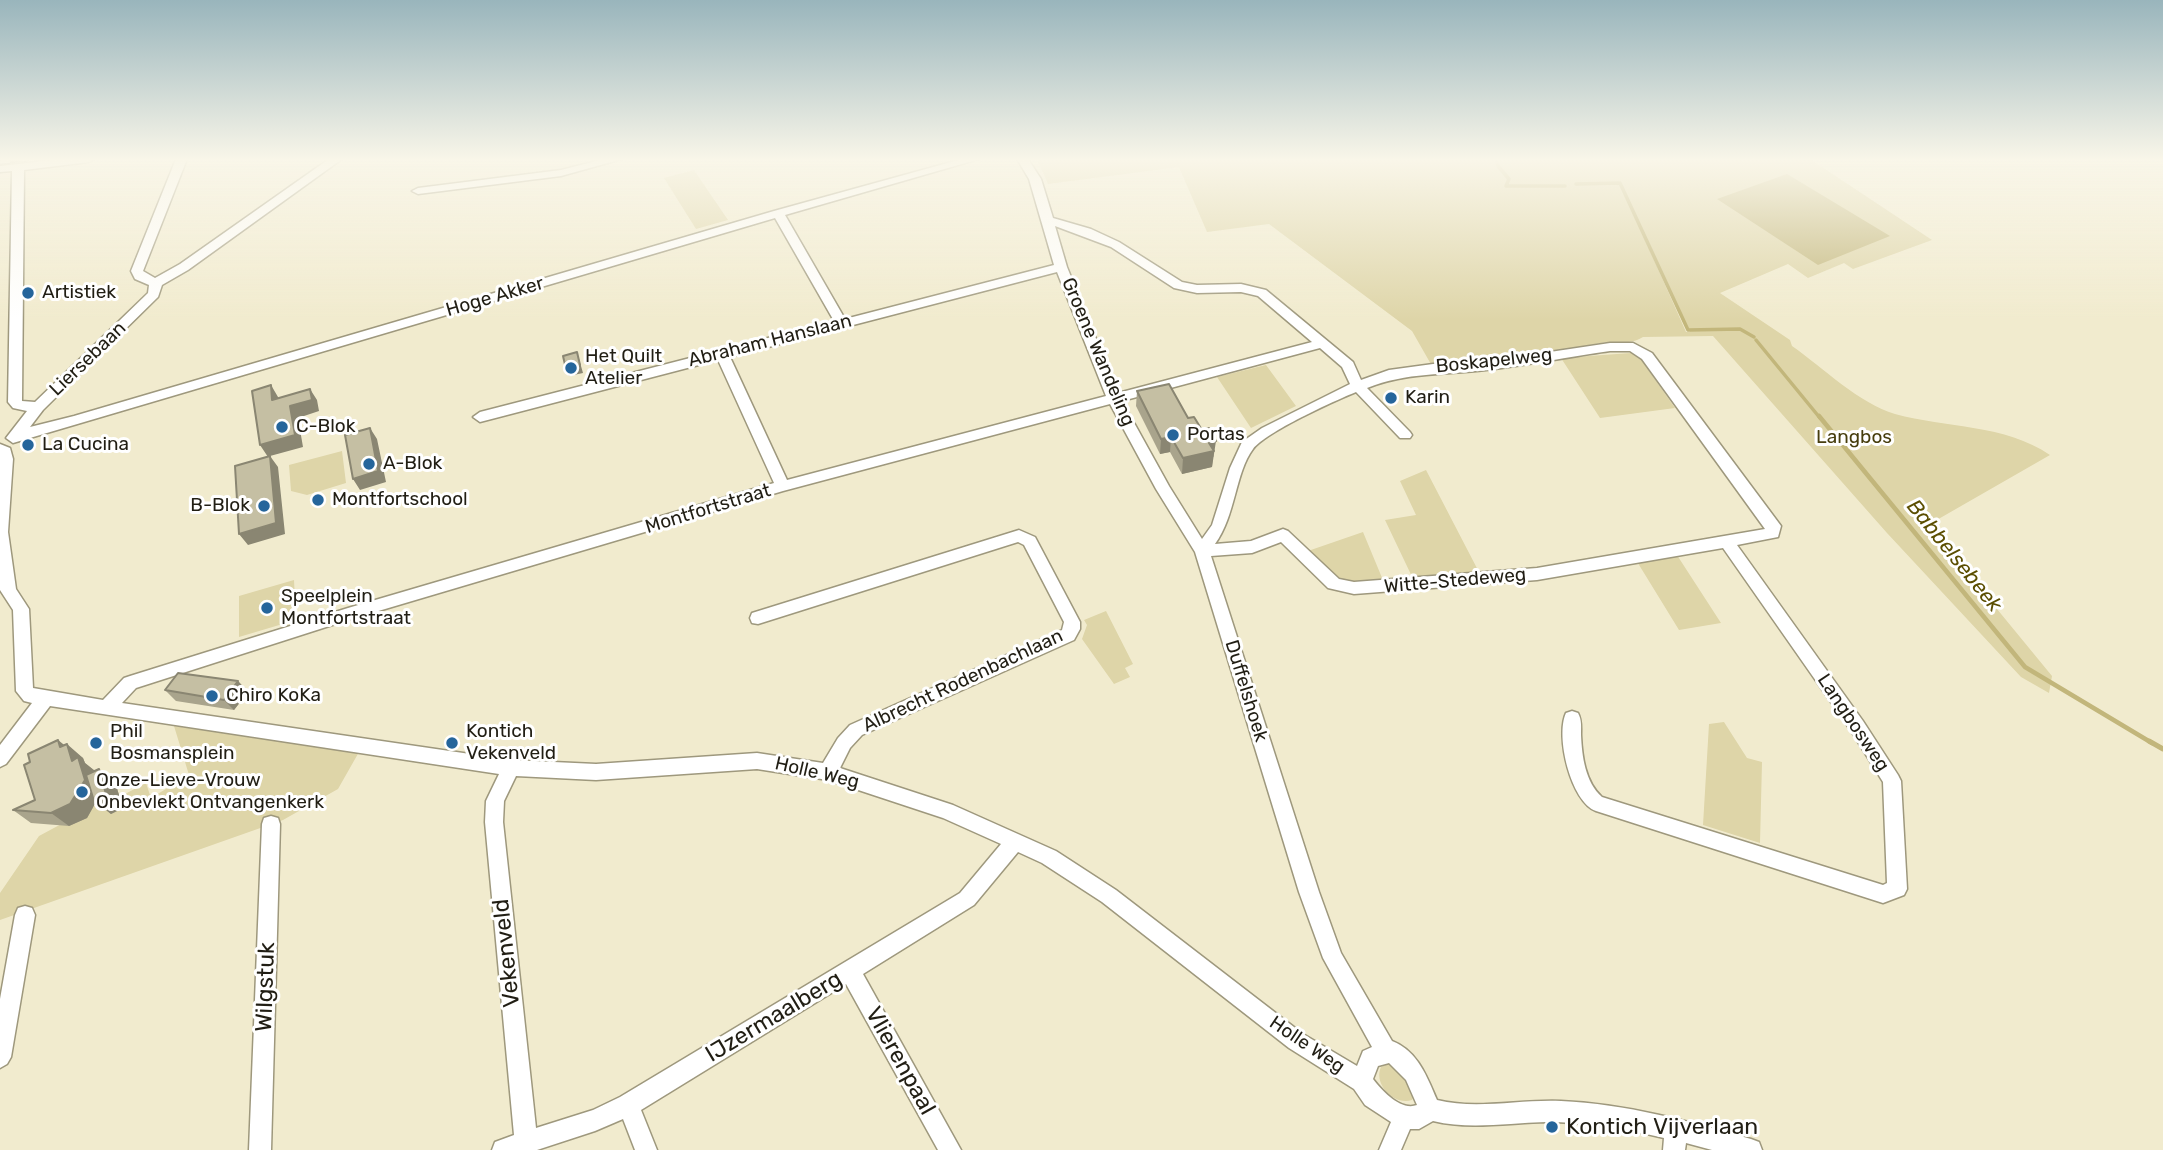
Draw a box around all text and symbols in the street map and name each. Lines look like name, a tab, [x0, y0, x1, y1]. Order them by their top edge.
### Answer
street label: Hoge Akker	[443, 272, 547, 322]
street label: Groene Wandeling	[1056, 274, 1140, 430]
place label: Artistiek	[42, 282, 116, 304]
marker: Artistiek	[20, 285, 36, 301]
street label: Abraham Hanslaan	[686, 310, 854, 372]
street label: Liersebaan	[45, 317, 131, 401]
street label: Boskapelweg	[1435, 344, 1553, 378]
place label: Het Quilt Atelier	[585, 346, 662, 390]
marker: Het Quilt Atelier	[563, 360, 579, 376]
place label: Karin	[1405, 387, 1450, 409]
marker: Karin	[1383, 390, 1399, 406]
place label: C-Blok	[296, 416, 355, 438]
marker: C-Blok	[274, 419, 290, 435]
place label: Portas	[1187, 424, 1245, 446]
marker: Portas	[1165, 427, 1181, 443]
park label: Langbos	[1816, 427, 1892, 449]
place label: La Cucina	[42, 434, 129, 456]
marker: La Cucina	[20, 437, 36, 453]
place label: A-Blok	[383, 453, 442, 475]
marker: A-Blok	[361, 456, 377, 472]
street label: Montfortstraat	[643, 479, 773, 539]
place label: Montfortschool	[332, 489, 468, 511]
marker: Montfortschool	[310, 492, 326, 508]
place label: B-Blok	[190, 495, 250, 517]
water label: Babbelsebeek	[1901, 495, 2007, 617]
marker: B-Blok	[256, 498, 272, 514]
street label: Witte-Stedeweg	[1383, 563, 1527, 599]
place label: Speelplein Montfortstraat	[281, 586, 411, 630]
marker: Speelplein Montfortstraat	[259, 600, 275, 616]
street label: Albrecht Rodenbachlaan	[859, 625, 1067, 737]
street label: Duffelshoek	[1220, 637, 1272, 745]
street label: Langbosweg	[1812, 670, 1894, 776]
place label: Chiro KoKa	[226, 685, 321, 707]
marker: Chiro KoKa	[204, 688, 220, 704]
place label: Phil Bosmansplein	[110, 721, 235, 765]
place label: Kontich Vekenveld	[466, 721, 556, 765]
marker: Phil Bosmansplein	[88, 735, 104, 751]
marker: Kontich Vekenveld	[444, 735, 460, 751]
street label: Holle Weg	[773, 752, 861, 794]
place label: Onze-Lieve-Vrouw Onbevlekt Ontvangenkerk	[96, 770, 324, 814]
marker: Onze-Lieve-Vrouw Onbevlekt Ontvangenkerk	[74, 784, 90, 800]
street label: Vekenveld	[488, 897, 526, 1009]
street label: Wilgstuk	[251, 942, 281, 1032]
street label: IJzermaalberg	[701, 965, 847, 1069]
street label: Vlierenpaal	[859, 1002, 941, 1120]
street label: Holle Weg	[1265, 1012, 1349, 1078]
place label: Kontich Vijverlaan	[1566, 1113, 1758, 1141]
marker: Kontich Vijverlaan	[1544, 1119, 1560, 1135]

